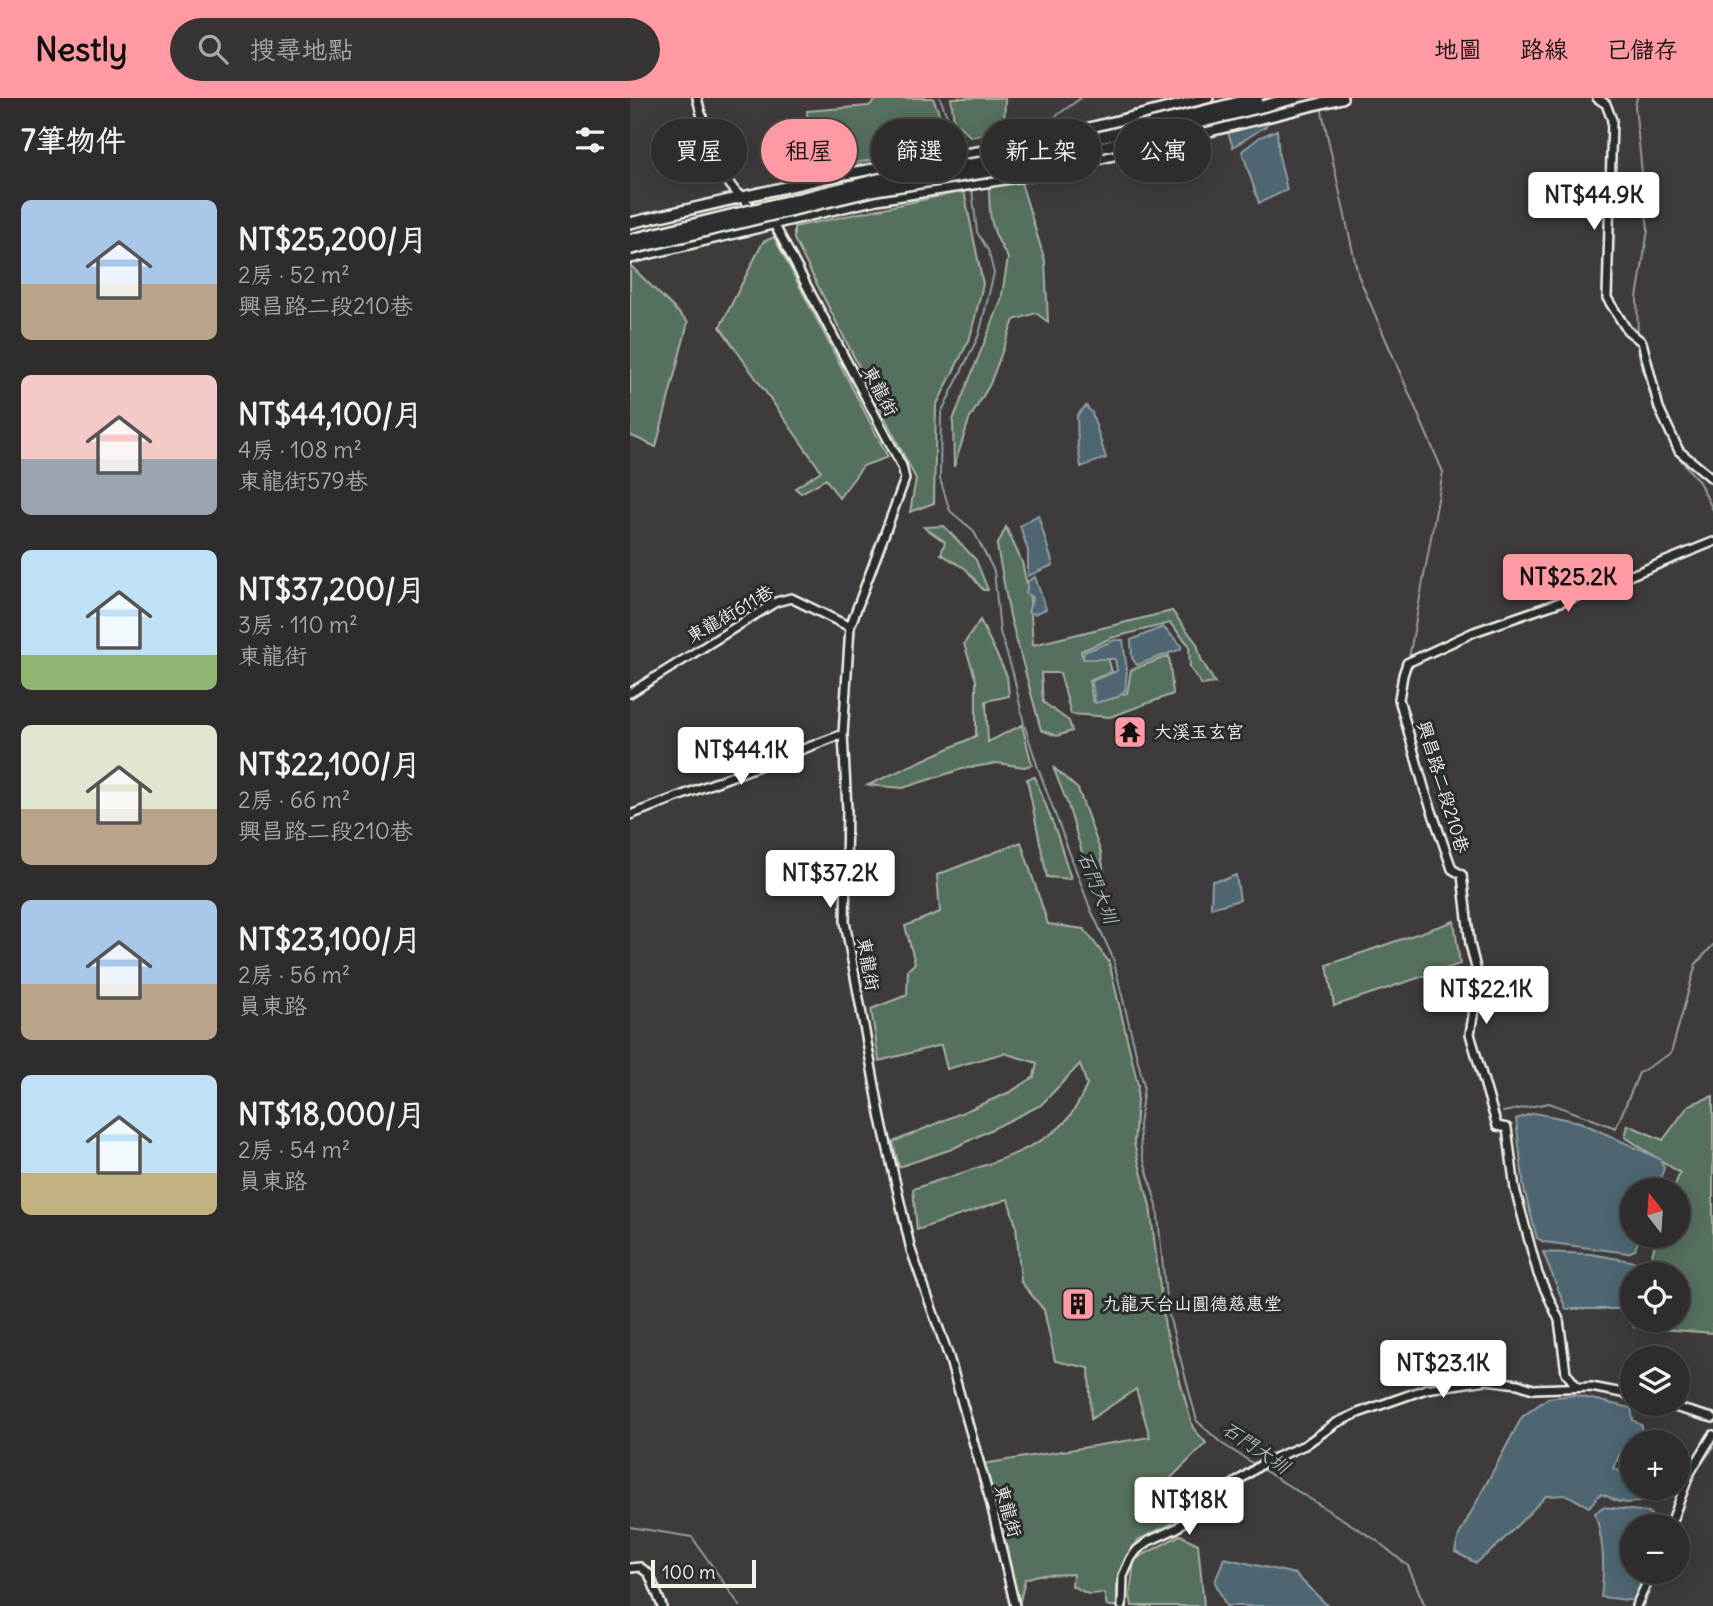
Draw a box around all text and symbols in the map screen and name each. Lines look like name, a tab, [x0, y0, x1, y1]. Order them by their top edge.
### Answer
search box	[170, 18, 660, 81]
text: Nestly	[35, 28, 128, 70]
icon: search	[194, 30, 232, 68]
text: 搜尋地點	[250, 33, 354, 66]
text: 地圖	[1434, 34, 1482, 64]
text: 路線	[1520, 34, 1568, 64]
text: 已儲存	[1606, 34, 1678, 64]
chip: 買屋	[651, 119, 747, 182]
chip: 租屋	[761, 119, 857, 182]
chip: 篩選	[871, 119, 967, 182]
chip: 新上架	[981, 119, 1101, 182]
chip: 公寓	[1115, 119, 1211, 182]
text: 7筆物件	[21, 121, 126, 159]
icon: filters	[571, 121, 609, 159]
pin: NT$44.9K	[1522, 172, 1666, 232]
text: NT$44.9K	[1544, 180, 1644, 209]
text: NT$25,200/月	[238, 220, 428, 258]
icon: home	[77, 228, 161, 312]
text: 2房 · 52 m²	[238, 260, 350, 289]
text: 興昌路二段210巷	[238, 291, 413, 320]
street label: 東龍街	[858, 362, 903, 420]
text: NT$44,100/月	[238, 395, 423, 433]
icon: home	[77, 403, 161, 487]
text: 4房 · 108 m²	[238, 435, 362, 464]
text: 東龍街579巷	[238, 466, 368, 495]
pin: NT$25.2K	[1496, 554, 1640, 614]
text: NT$25.2K	[1519, 562, 1617, 591]
text: NT$37,200/月	[238, 570, 426, 608]
icon: home	[77, 578, 161, 662]
street label: 東龍街611巷	[682, 579, 777, 648]
text: 3房 · 110 m²	[238, 610, 358, 639]
text: 東龍街	[238, 641, 307, 670]
temple icon: 大溪玉玄宮	[1111, 713, 1149, 751]
street label: 興昌路二段210巷	[1412, 718, 1474, 856]
place label: 大溪玉玄宮	[1154, 720, 1244, 743]
pin: NT$44.1K	[669, 728, 813, 787]
text: NT$44.1K	[694, 735, 788, 764]
text: NT$22,100/月	[238, 745, 421, 783]
icon: home	[77, 753, 161, 837]
text: 2房 · 66 m²	[238, 785, 350, 814]
text: 興昌路二段210巷	[238, 816, 413, 845]
water label: 石門大圳	[1073, 847, 1124, 929]
pin: NT$37.2K	[758, 850, 902, 910]
text: NT$37.2K	[782, 858, 878, 887]
text: NT$23,100/月	[238, 920, 422, 958]
icon: home	[77, 928, 161, 1012]
street label: 東龍街	[852, 935, 885, 992]
text: 2房 · 56 m²	[238, 960, 350, 989]
pin: NT$22.1K	[1414, 967, 1558, 1026]
text: NT$22.1K	[1439, 974, 1533, 1003]
text: 員東路	[238, 991, 307, 1020]
text: NT$18,000/月	[238, 1095, 426, 1133]
icon: home	[77, 1103, 161, 1187]
text: 2房 · 54 m²	[238, 1135, 350, 1164]
text: 員東路	[238, 1166, 307, 1195]
north arrow	[1620, 1178, 1690, 1248]
map controls	[1620, 1178, 1690, 1584]
button: locate	[1620, 1262, 1690, 1332]
building icon: 九龍天台山圓德慈惠堂	[1059, 1285, 1097, 1323]
place label: 九龍天台山圓德慈惠堂	[1102, 1292, 1282, 1315]
pin: NT$23.1K	[1371, 1340, 1515, 1400]
button: layers	[1620, 1346, 1690, 1416]
text: NT$23.1K	[1396, 1348, 1490, 1377]
water label: 石門大圳	[1218, 1416, 1296, 1479]
button: +	[1620, 1430, 1690, 1500]
pin: NT$18K	[1132, 1478, 1246, 1537]
street label: 東龍街	[990, 1482, 1027, 1540]
text: NT$18K	[1151, 1485, 1227, 1514]
button: −	[1620, 1514, 1690, 1584]
scale bar	[651, 1557, 756, 1589]
text: 100 m	[662, 1560, 716, 1584]

